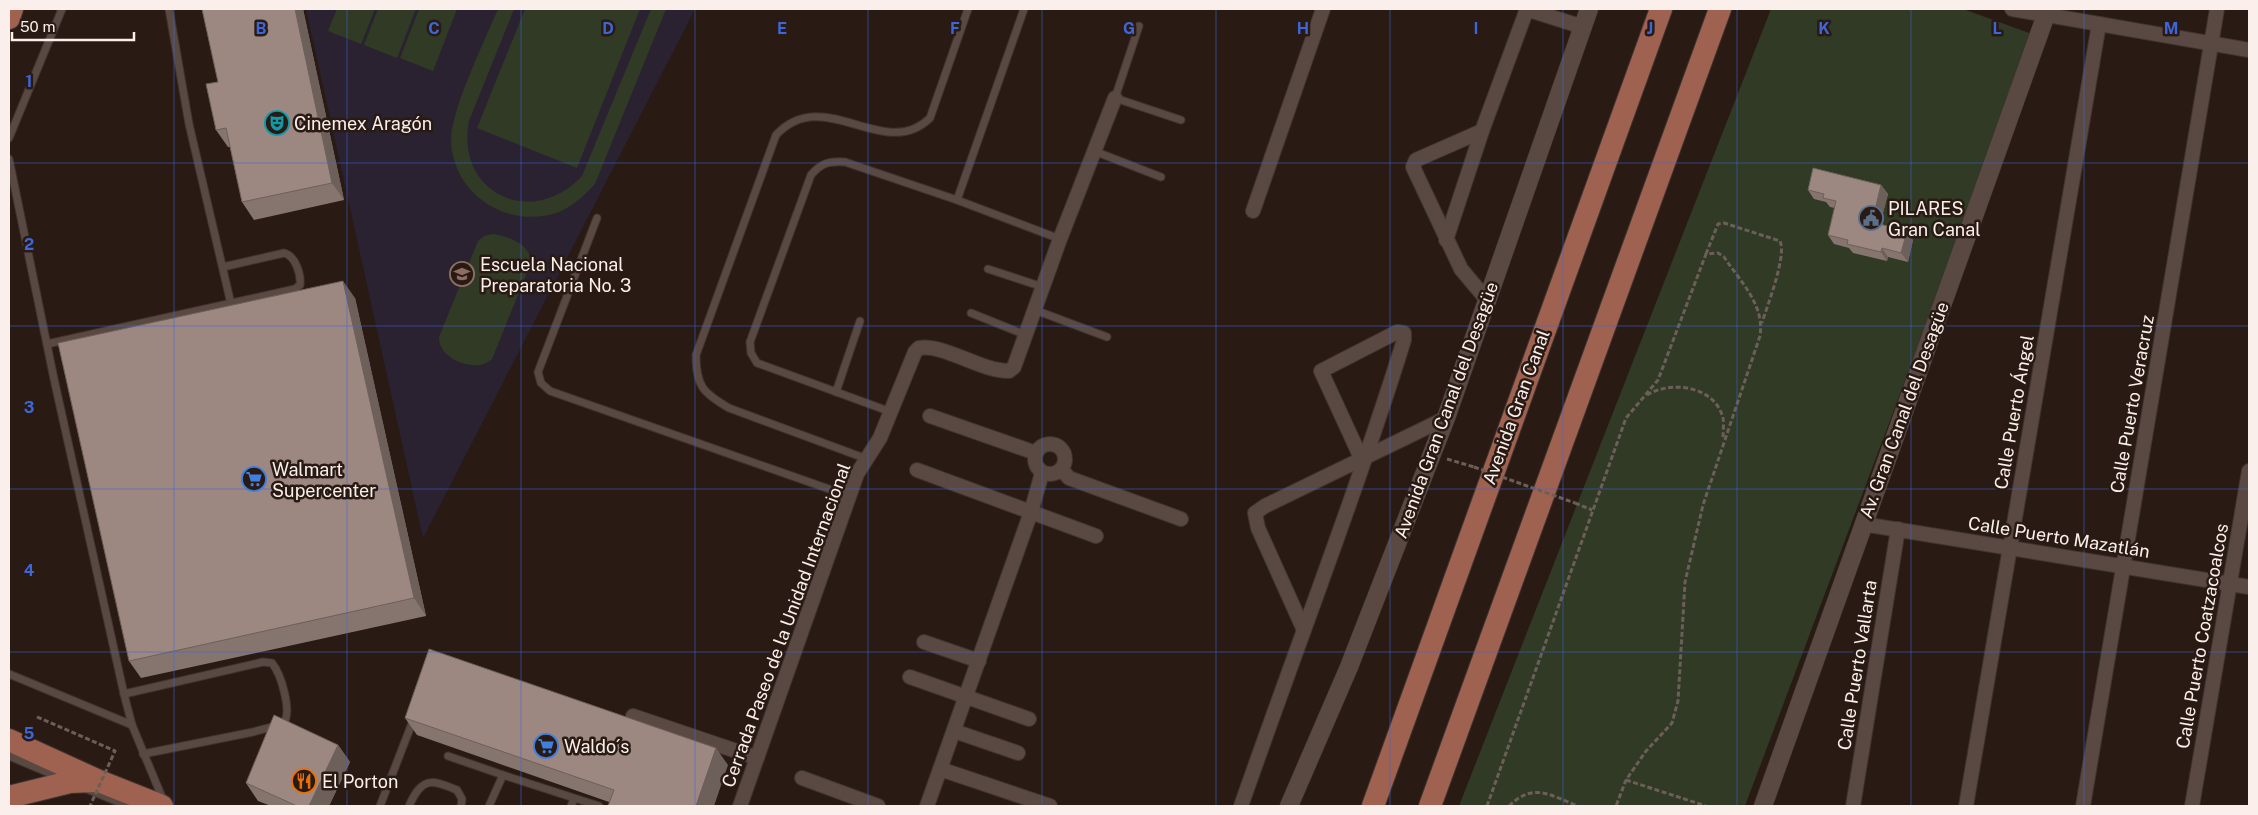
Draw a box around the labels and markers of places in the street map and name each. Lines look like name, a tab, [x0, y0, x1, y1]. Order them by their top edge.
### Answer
theatre icon: Cinemex Aragón	[264, 110, 290, 136]
place label: Cinemex Aragón	[294, 113, 432, 134]
place label: PILARES Gran Canal	[1888, 198, 1981, 240]
public building icon: PILARES Gran Canal	[1858, 205, 1884, 231]
place label: Escuela Nacional Preparatoria No. 3	[480, 254, 631, 296]
school or university icon: Escuela Nacional Preparatoria No. 3	[449, 261, 475, 287]
place label: Walmart Supercenter	[272, 459, 376, 501]
supermarket icon: Walmart Supercenter	[241, 466, 267, 492]
supermarket icon: Waldo´s	[533, 733, 559, 759]
place label: Waldo´s	[564, 736, 629, 757]
restaurant icon: El Porton	[291, 768, 317, 794]
place label: El Porton	[322, 771, 398, 792]

